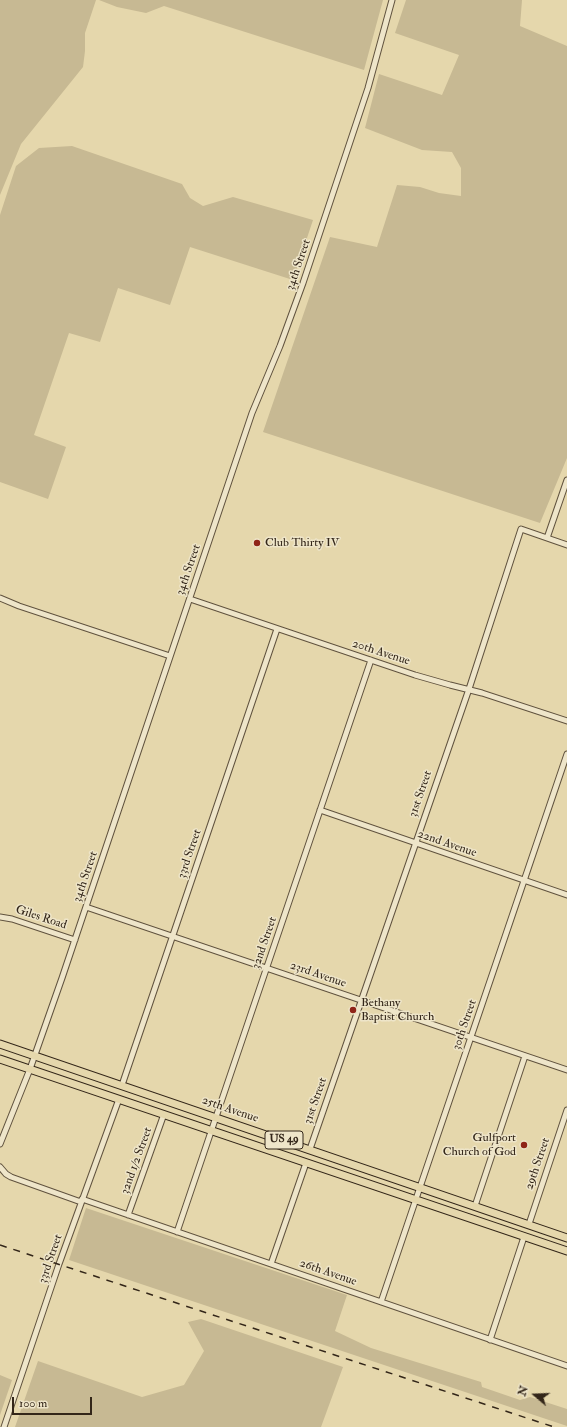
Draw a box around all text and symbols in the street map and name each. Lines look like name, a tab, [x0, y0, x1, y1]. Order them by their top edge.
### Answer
street label: 34th Street	[284, 238, 314, 292]
place label: Club Thirty IV	[265, 536, 339, 550]
marker: Club Thirty IV	[252, 538, 262, 548]
street label: 34th Street	[174, 543, 204, 597]
street label: 20th Avenue	[350, 637, 412, 669]
street label: 31st Street	[406, 769, 436, 819]
street label: 22nd Avenue	[416, 827, 478, 861]
street label: 33rd Street	[175, 828, 205, 880]
street label: 34th Street	[71, 850, 101, 904]
street label: Giles Road	[14, 903, 68, 933]
street label: 32nd Street	[249, 915, 281, 971]
street label: 23rd Avenue	[288, 959, 348, 991]
place label: Bethany Baptist Church	[361, 996, 434, 1024]
street label: 30th Street	[450, 998, 480, 1052]
marker: Bethany Baptist Church	[348, 1005, 358, 1015]
street label: 31st Street	[301, 1076, 331, 1126]
street label: 25th Avenue	[200, 1094, 260, 1126]
street label: 32nd 1/2 Street	[118, 1126, 156, 1196]
road number: US 49	[265, 1131, 303, 1149]
place label: Gulfport Church of God	[443, 1131, 516, 1159]
street label: 29th Street	[522, 1136, 554, 1192]
marker: Gulfport Church of God	[519, 1140, 529, 1150]
street label: 33rd Street	[36, 1233, 66, 1285]
street label: 26th Avenue	[297, 1256, 359, 1290]
north arrow	[515, 1375, 555, 1415]
text: N	[515, 1384, 531, 1398]
scale bar	[14, 1389, 94, 1415]
text: 100 m	[19, 1396, 47, 1411]

